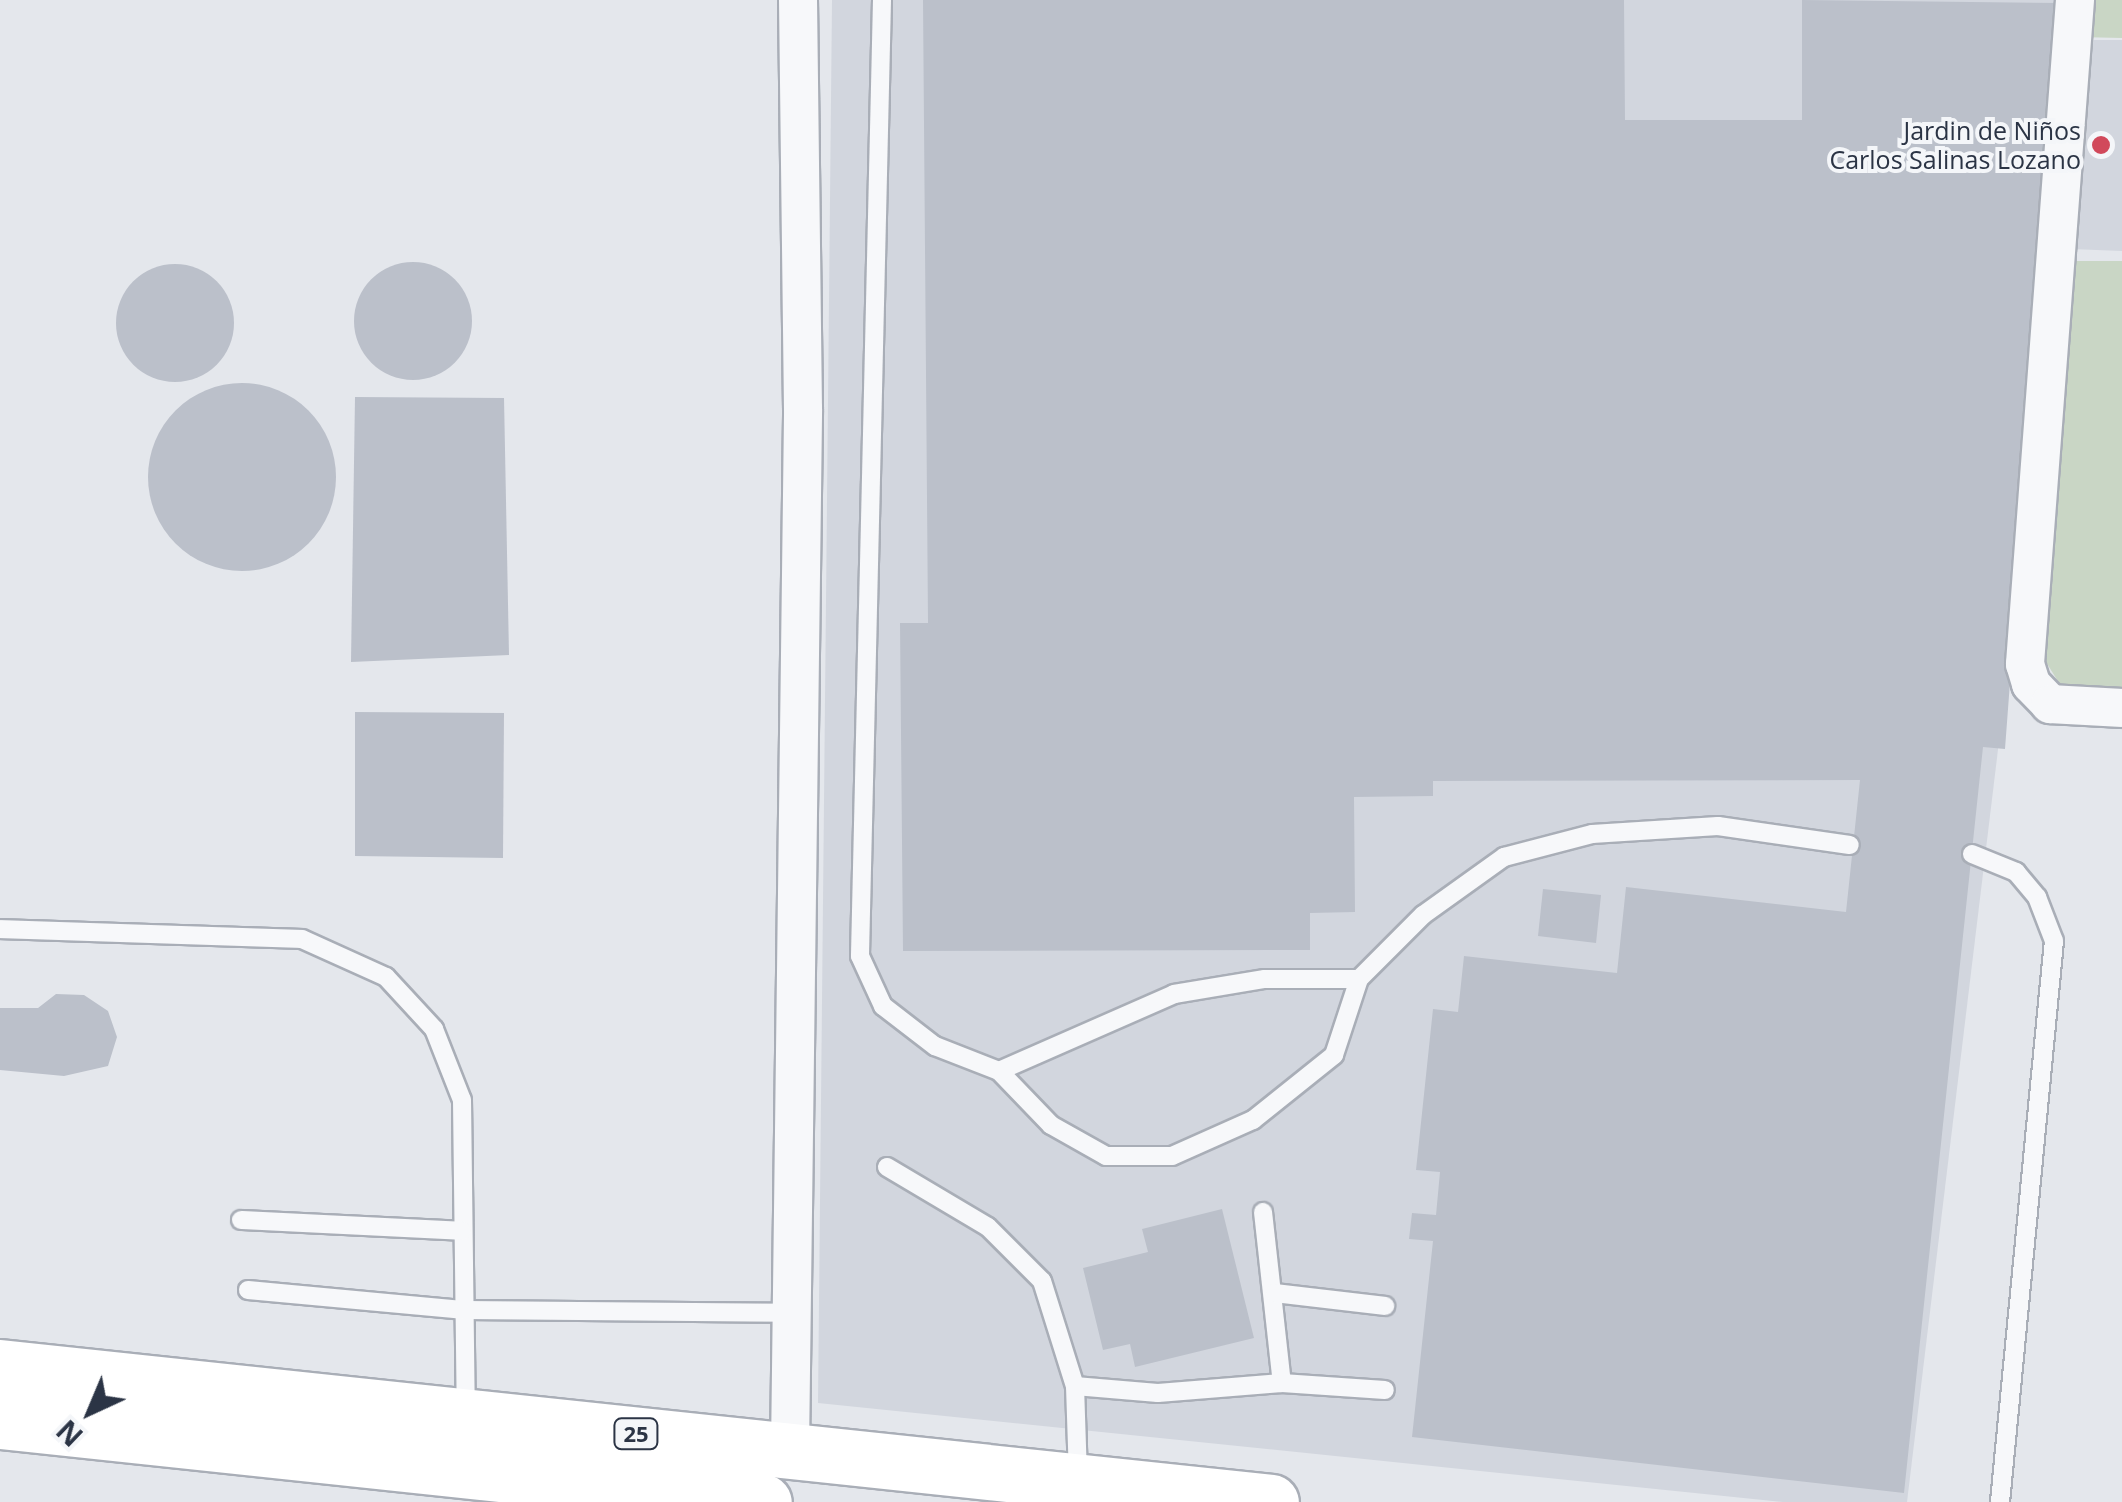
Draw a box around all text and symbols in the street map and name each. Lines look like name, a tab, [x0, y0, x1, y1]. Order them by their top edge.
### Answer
place label: Jardin de Niños Carlos Salinas Lozano	[1829, 116, 2081, 175]
marker: Jardin de Niños Carlos Salinas Lozano	[2090, 134, 2112, 156]
north arrow	[40, 1362, 140, 1462]
text: N	[48, 1412, 91, 1455]
road number: 25	[611, 1417, 661, 1451]

